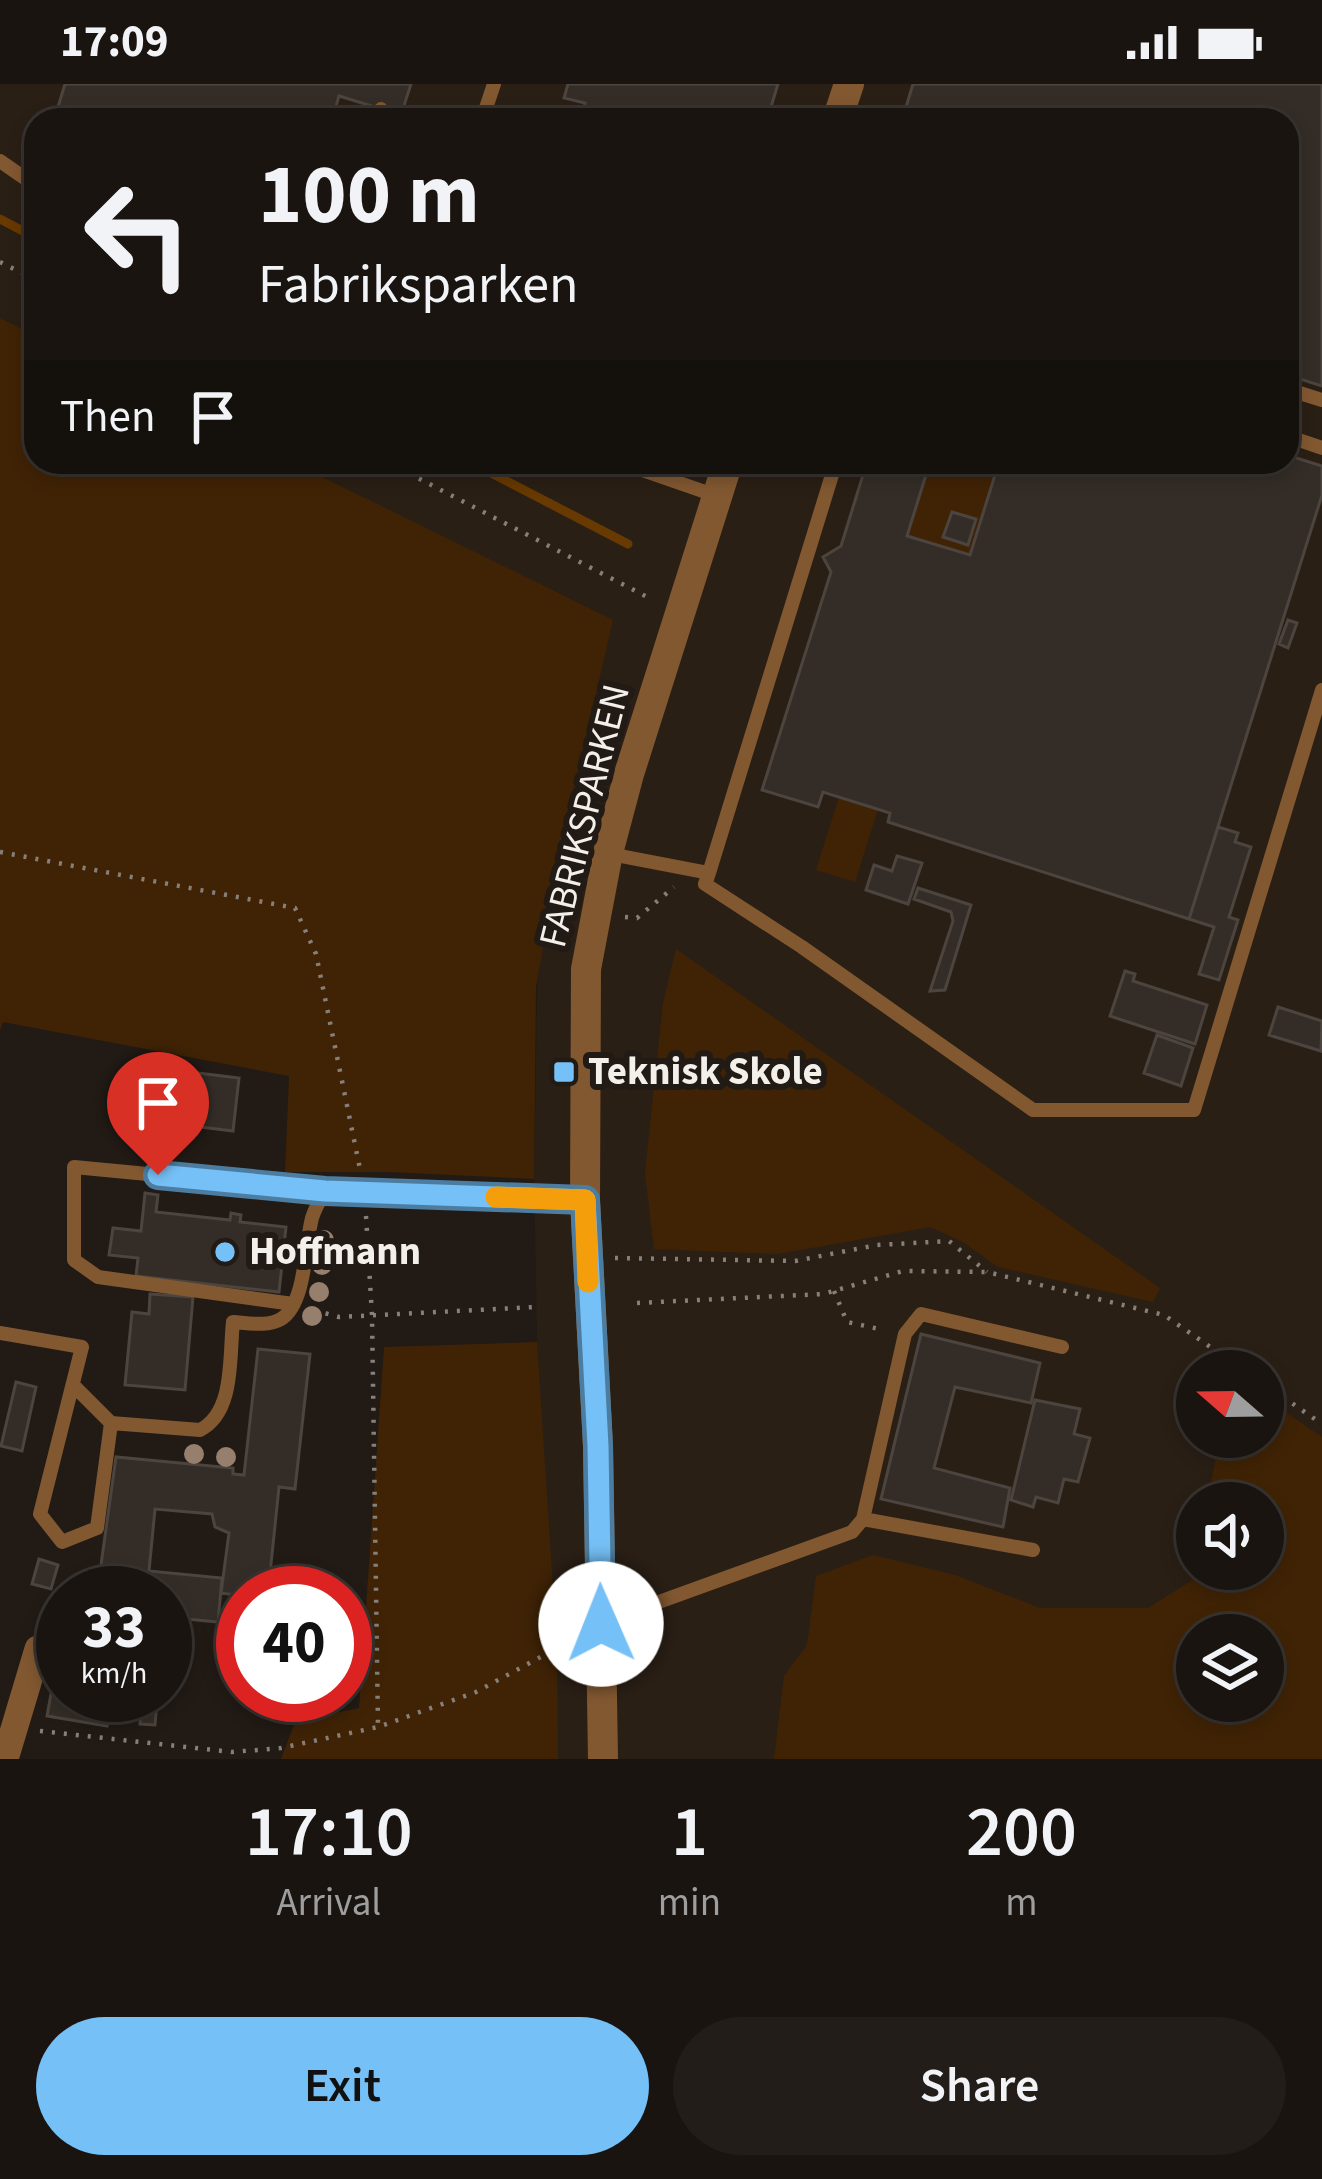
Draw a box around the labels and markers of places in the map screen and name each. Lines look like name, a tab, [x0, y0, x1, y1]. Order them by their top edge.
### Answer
place label: Teknisk Skole	[588, 1044, 823, 1100]
pin	[107, 1052, 209, 1175]
marker: Teknisk Skole	[551, 1059, 577, 1085]
place label: Hoffmann	[249, 1224, 421, 1280]
marker: Hoffmann	[212, 1239, 238, 1265]

